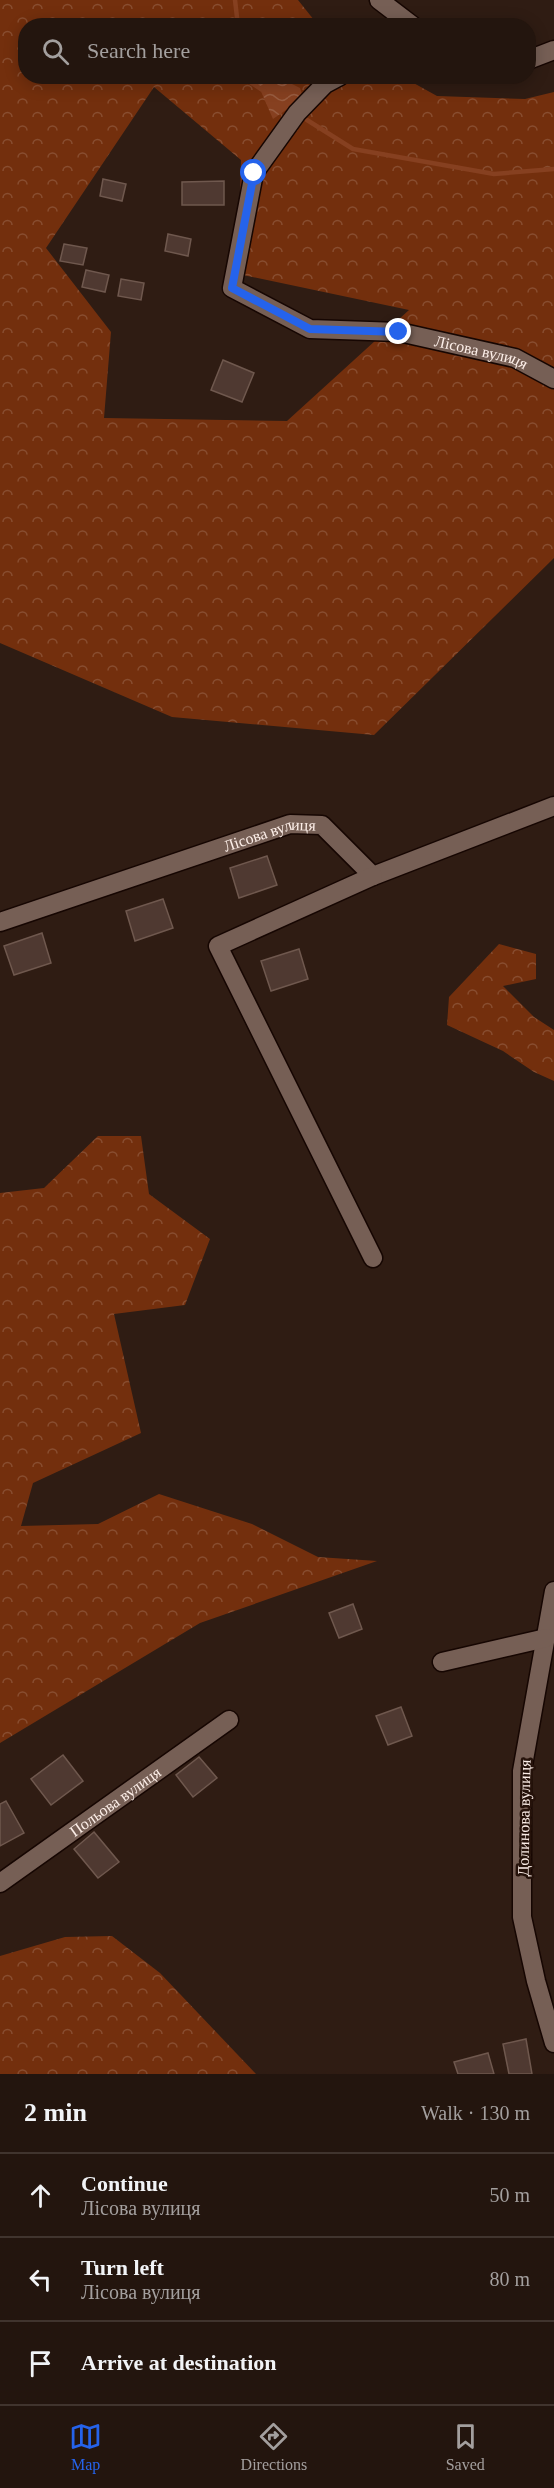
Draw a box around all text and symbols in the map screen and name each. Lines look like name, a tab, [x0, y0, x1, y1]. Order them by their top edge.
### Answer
search box	[18, 18, 536, 84]
icon: search	[39, 35, 72, 68]
text: Search here	[87, 38, 190, 63]
route start	[240, 159, 266, 185]
route end	[385, 318, 411, 344]
street label: Лісова вулиця	[433, 332, 532, 372]
street label: Лісова вулиця	[221, 816, 317, 854]
street label: Долинова вулиця	[514, 1759, 535, 1877]
street label: Польова вулиця	[66, 1763, 164, 1839]
text: 2 min	[24, 2098, 87, 2127]
text: Walk · 130 m	[421, 2102, 530, 2124]
text: Continue	[81, 2171, 168, 2196]
icon: ahead	[24, 2179, 57, 2212]
text: 50 m	[489, 2184, 530, 2206]
text: Лісова вулиця	[81, 2197, 201, 2219]
text: Turn left	[81, 2255, 164, 2280]
icon: left	[24, 2263, 57, 2296]
text: 80 m	[489, 2268, 530, 2290]
text: Лісова вулиця	[81, 2281, 201, 2303]
icon: arrive	[24, 2347, 57, 2380]
text: Arrive at destination	[81, 2350, 277, 2375]
tab: Map	[69, 2420, 102, 2474]
tab: Directions	[241, 2420, 307, 2474]
tab: Saved	[446, 2420, 485, 2474]

